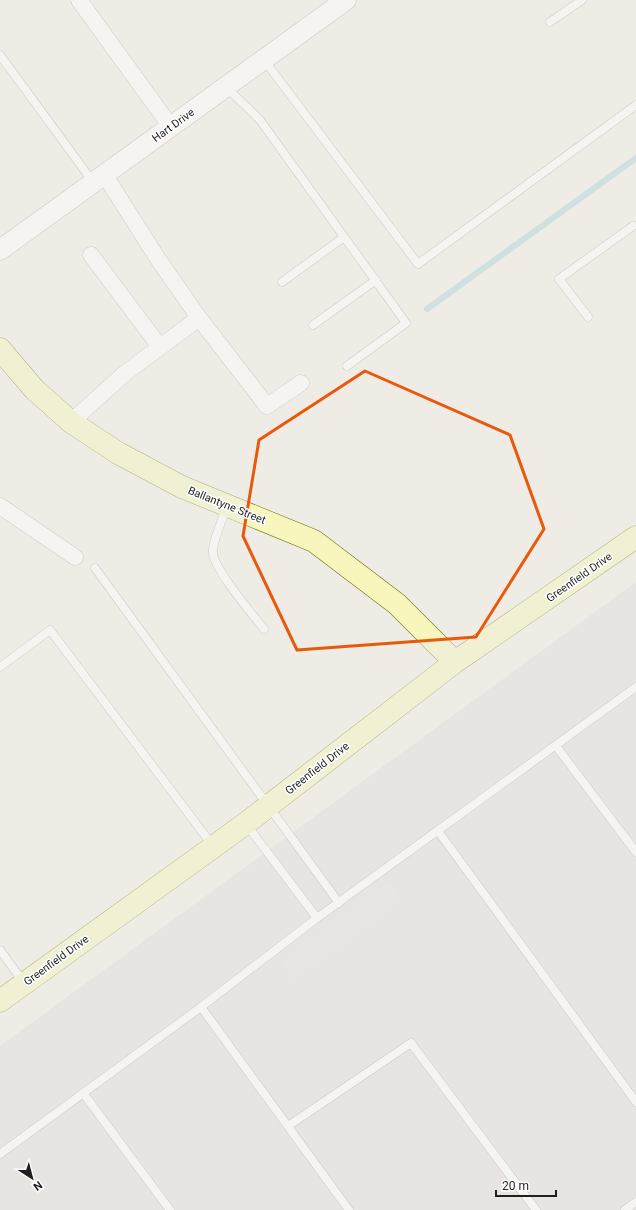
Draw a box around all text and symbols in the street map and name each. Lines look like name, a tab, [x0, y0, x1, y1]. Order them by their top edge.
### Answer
street label: Hart Drive	[150, 106, 197, 145]
street label: Ballantyne Street	[186, 484, 268, 527]
street label: Greenfield Drive	[544, 550, 615, 605]
street label: Greenfield Drive	[283, 739, 352, 797]
street label: Greenfield Drive	[21, 932, 91, 988]
north arrow	[12, 1158, 52, 1198]
scale bar	[496, 1172, 556, 1198]
text: N	[30, 1178, 45, 1193]
text: 20 m	[502, 1179, 529, 1193]

